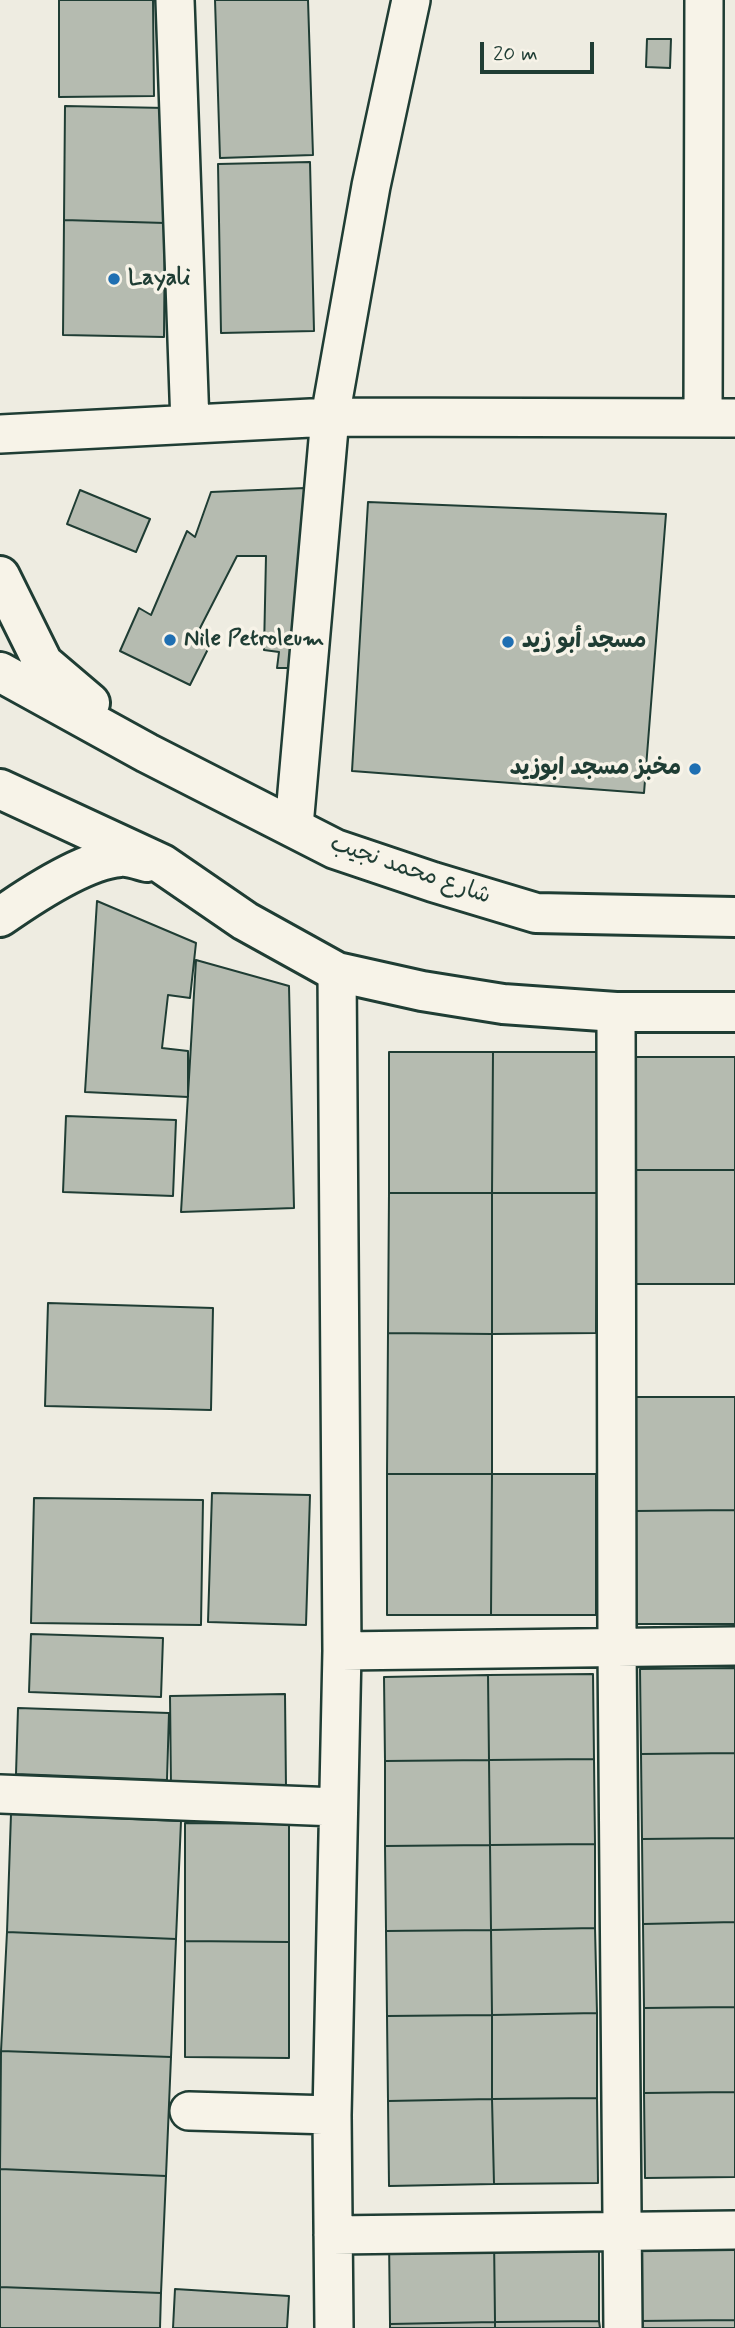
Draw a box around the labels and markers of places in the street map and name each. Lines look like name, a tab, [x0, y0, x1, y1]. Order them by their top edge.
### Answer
place label: Layali	[128, 265, 190, 293]
marker: Layali	[106, 271, 122, 287]
place label: Nile Petroleum	[184, 626, 324, 654]
place label: مسجد أبو زيد	[522, 628, 646, 656]
marker: Nile Petroleum	[162, 632, 178, 648]
marker: مسجد أبو زيد	[500, 634, 516, 650]
place label: مخبز مسجد ابوزيد	[510, 755, 681, 783]
marker: مخبز مسجد ابوزيد	[687, 761, 703, 777]

